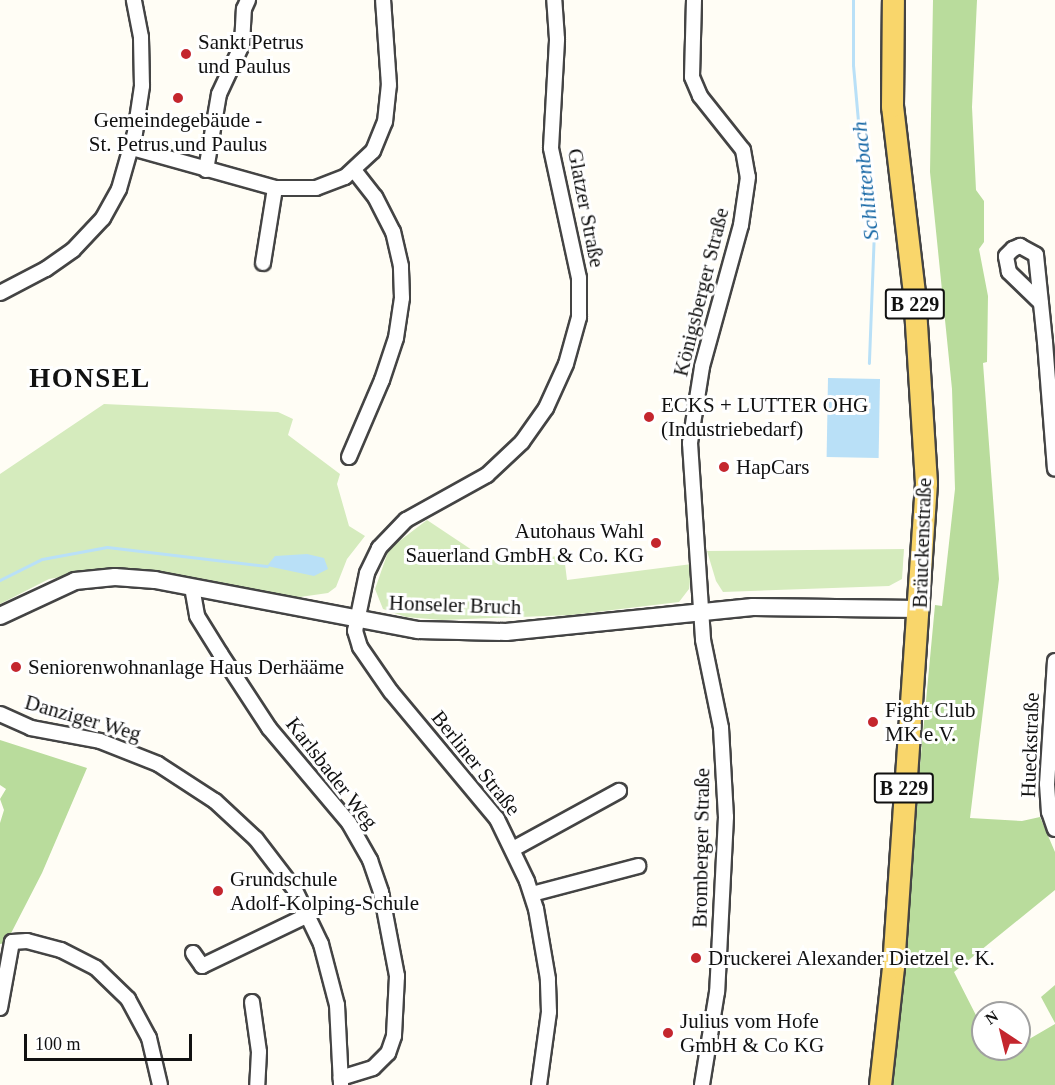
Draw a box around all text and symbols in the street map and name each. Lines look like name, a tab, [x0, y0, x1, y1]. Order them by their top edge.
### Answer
place label: Sankt Petrus und Paulus	[198, 29, 304, 79]
marker: Sankt Petrus und Paulus	[179, 47, 193, 61]
marker: Gemeindegebäude - St. Petrus und Paulus	[171, 91, 185, 105]
place label: Gemeindegebäude - St. Petrus und Paulus	[89, 107, 267, 157]
water label: Schlittenbach	[846, 120, 884, 242]
street label: Glatzer Straße	[562, 146, 610, 270]
street label: Königsberger Straße	[668, 205, 734, 379]
road number: B 229	[884, 287, 946, 321]
district label: HONSEL	[29, 363, 151, 395]
place label: ECKS + LUTTER OHG (Industriebedarf)	[661, 392, 868, 442]
marker: ECKS + LUTTER OHG (Industriebedarf)	[642, 410, 656, 424]
place label: HapCars	[736, 454, 809, 480]
marker: HapCars	[717, 460, 731, 474]
street label: Bräuckenstraße	[907, 477, 937, 609]
place label: Autohaus Wahl Sauerland GmbH & Co. KG	[405, 518, 644, 568]
marker: Autohaus Wahl Sauerland GmbH & Co. KG	[649, 536, 663, 550]
street label: Honseler Bruch	[388, 590, 522, 620]
place label: Seniorenwohnanlage Haus Derhääme	[28, 654, 344, 680]
marker: Seniorenwohnanlage Haus Derhääme	[9, 660, 23, 674]
street label: Danziger Weg	[22, 689, 144, 747]
street label: Hueckstraße	[1016, 692, 1044, 798]
place label: Fight Club MK e.V.	[885, 697, 975, 747]
street label: Berliner Straße	[426, 705, 526, 821]
street label: Karlsbader Weg	[280, 712, 384, 834]
marker: Fight Club MK e.V.	[866, 715, 880, 729]
street label: Bromberger Straße	[687, 768, 715, 928]
road number: B 229	[872, 771, 936, 805]
place label: Grundschule Adolf-Kolping-Schule	[230, 866, 419, 916]
marker: Grundschule Adolf-Kolping-Schule	[211, 884, 225, 898]
place label: Druckerei Alexander Dietzel e. K.	[708, 945, 996, 971]
marker: Druckerei Alexander Dietzel e. K.	[689, 951, 703, 965]
north arrow	[971, 1001, 1031, 1061]
text: N	[982, 1007, 1001, 1028]
place label: Julius vom Hofe GmbH & Co KG	[680, 1008, 824, 1058]
scale bar	[27, 1022, 195, 1060]
marker: Julius vom Hofe GmbH & Co KG	[661, 1026, 675, 1040]
text: 100 m	[35, 1034, 81, 1054]

